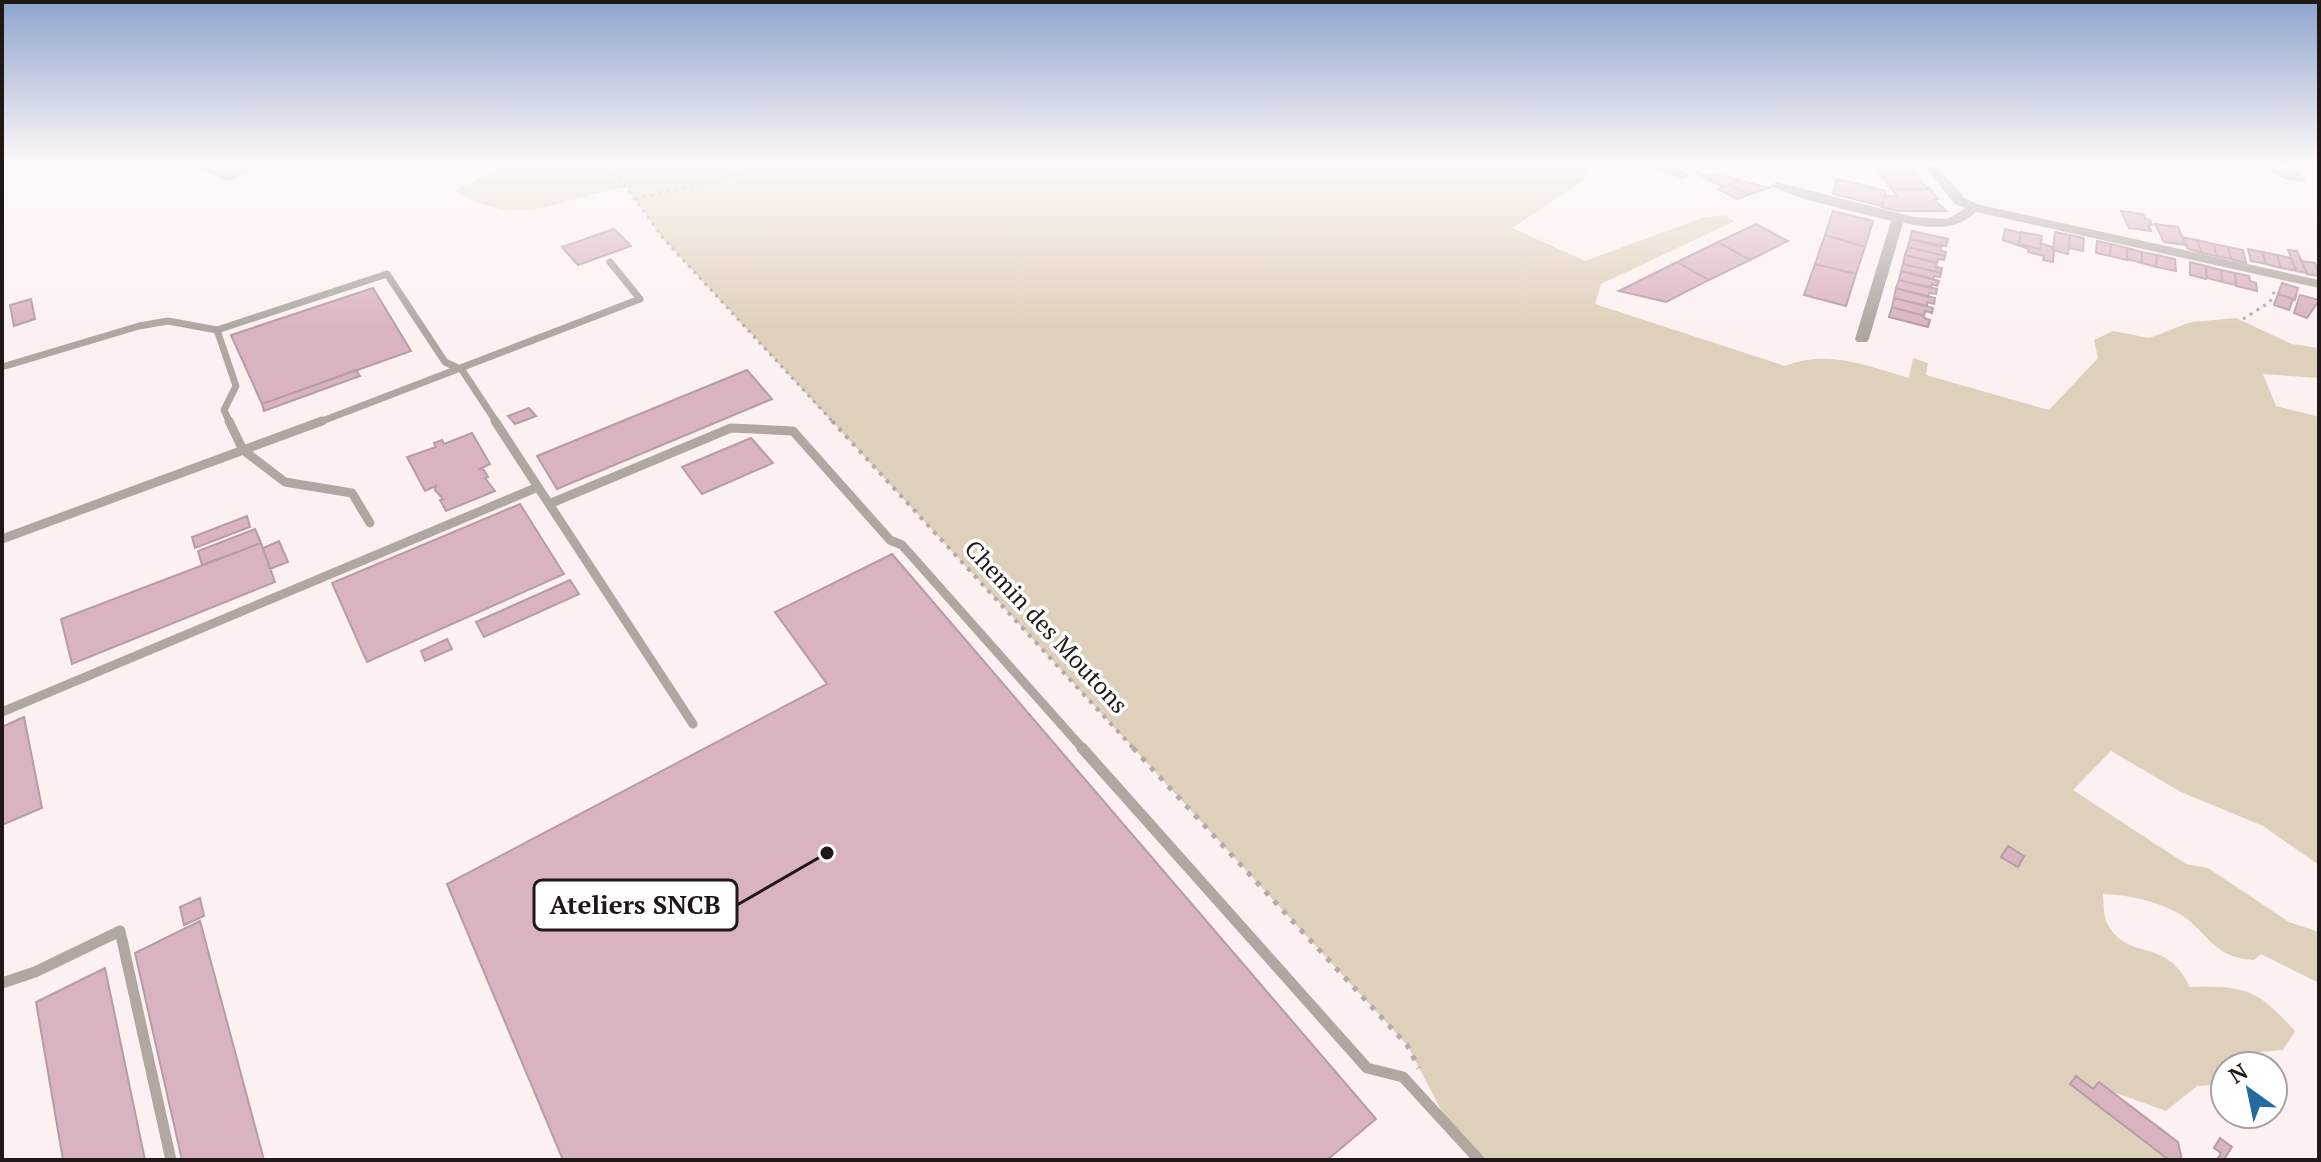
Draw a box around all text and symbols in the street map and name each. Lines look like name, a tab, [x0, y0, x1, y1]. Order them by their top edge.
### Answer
street label: Chemin des Moutons	[958, 533, 1135, 720]
callout: Ateliers SNCB	[534, 880, 737, 930]
text: Ateliers SNCB	[549, 887, 721, 921]
north arrow	[2209, 1050, 2289, 1130]
text: N	[2223, 1056, 2253, 1090]

